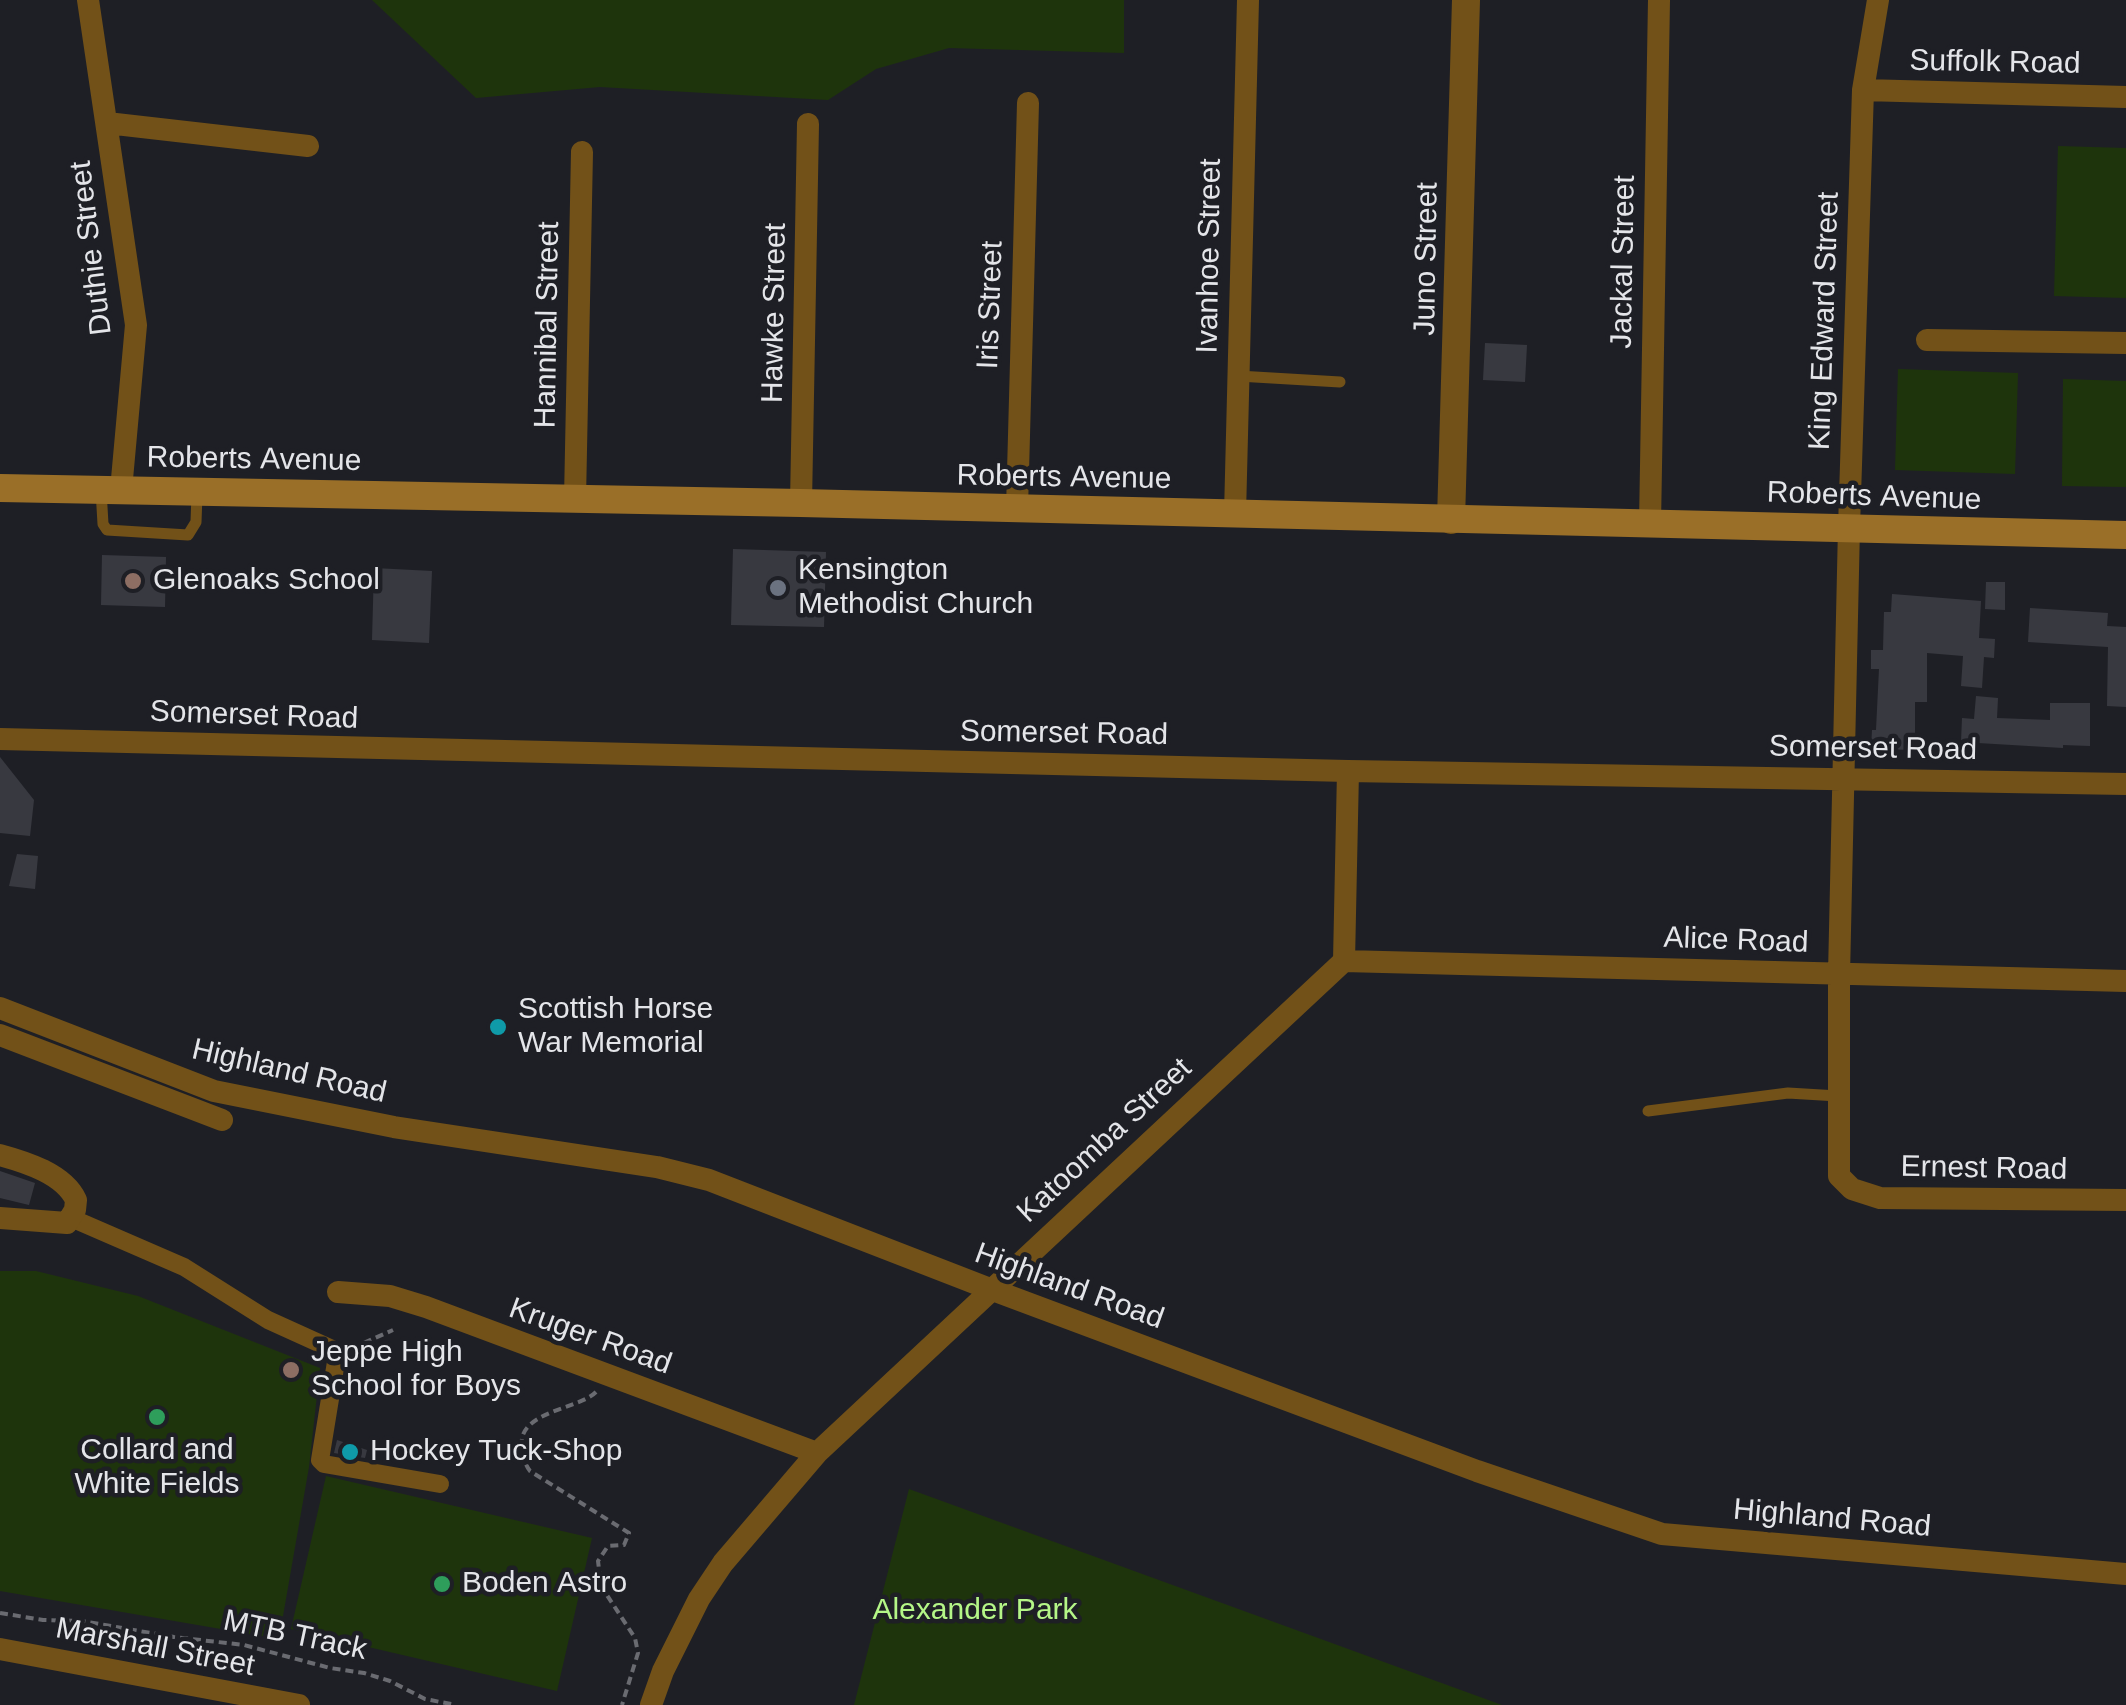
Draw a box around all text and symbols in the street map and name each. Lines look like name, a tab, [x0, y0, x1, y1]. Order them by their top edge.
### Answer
street label: Suffolk Road	[1909, 44, 2081, 82]
street label: Ivanhoe Street	[1190, 158, 1230, 354]
street label: Duthie Street	[63, 159, 121, 337]
street label: Jackal Street	[1604, 175, 1644, 349]
street label: Juno Street	[1408, 182, 1446, 336]
street label: King Edward Street	[1803, 191, 1847, 451]
street label: Hannibal Street	[528, 221, 568, 429]
street label: Hawke Street	[755, 223, 795, 403]
street label: Iris Street	[971, 240, 1011, 370]
street label: Roberts Avenue	[146, 440, 362, 480]
street label: Roberts Avenue	[956, 458, 1172, 498]
street label: Roberts Avenue	[1766, 475, 1982, 519]
place label: Kensington Methodist Church	[798, 553, 1033, 624]
place label: Glenoaks School	[153, 563, 380, 599]
marker: Glenoaks School	[122, 570, 144, 592]
marker: Kensington Methodist Church	[767, 577, 789, 599]
street label: Somerset Road	[149, 694, 359, 738]
street label: Somerset Road	[959, 714, 1169, 754]
street label: Somerset Road	[1768, 729, 1978, 769]
street label: Alice Road	[1663, 920, 1809, 962]
place label: Scottish Horse War Memorial	[518, 992, 713, 1062]
marker: Scottish Horse War Memorial	[487, 1016, 509, 1038]
street label: Highland Road	[188, 1032, 390, 1112]
street label: Katoomba Street	[1010, 1051, 1200, 1231]
street label: Ernest Road	[1900, 1150, 2068, 1188]
street label: Highland Road	[970, 1236, 1168, 1338]
street label: Kruger Road	[504, 1291, 676, 1383]
place label: Jeppe High School for Boys	[311, 1335, 521, 1406]
marker: Jeppe High School for Boys	[280, 1359, 302, 1381]
marker: Collard and White Fields	[146, 1406, 168, 1428]
place label: Collard and White Fields	[74, 1433, 240, 1504]
place label: Hockey Tuck-Shop	[370, 1434, 622, 1470]
marker: Hockey Tuck-Shop	[339, 1441, 361, 1463]
street label: Highland Road	[1732, 1492, 1932, 1546]
place label: Boden Astro	[462, 1566, 627, 1602]
marker: Boden Astro	[431, 1573, 453, 1595]
park label: Alexander Park	[872, 1593, 1078, 1629]
street label: MTB Track	[220, 1603, 370, 1669]
street label: Marshall Street	[53, 1611, 257, 1685]

